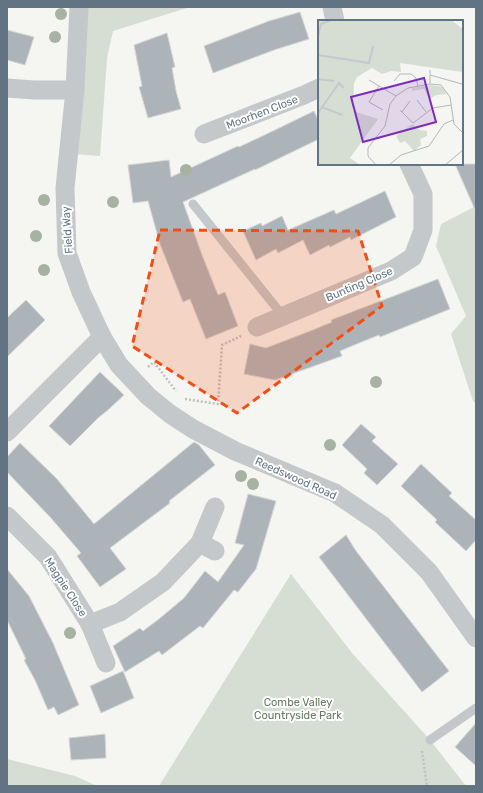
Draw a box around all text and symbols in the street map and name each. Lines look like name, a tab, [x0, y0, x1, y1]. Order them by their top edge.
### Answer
inset map	[318, 20, 463, 165]
street label: Moorhen Close	[224, 93, 300, 132]
street label: Field Way	[59, 206, 76, 254]
street label: Bunting Close	[324, 265, 395, 304]
street label: Reedswood Road	[253, 455, 339, 502]
street label: Magpie Close	[42, 555, 89, 619]
park label: Combe Valley Countryside Park	[254, 696, 342, 722]

